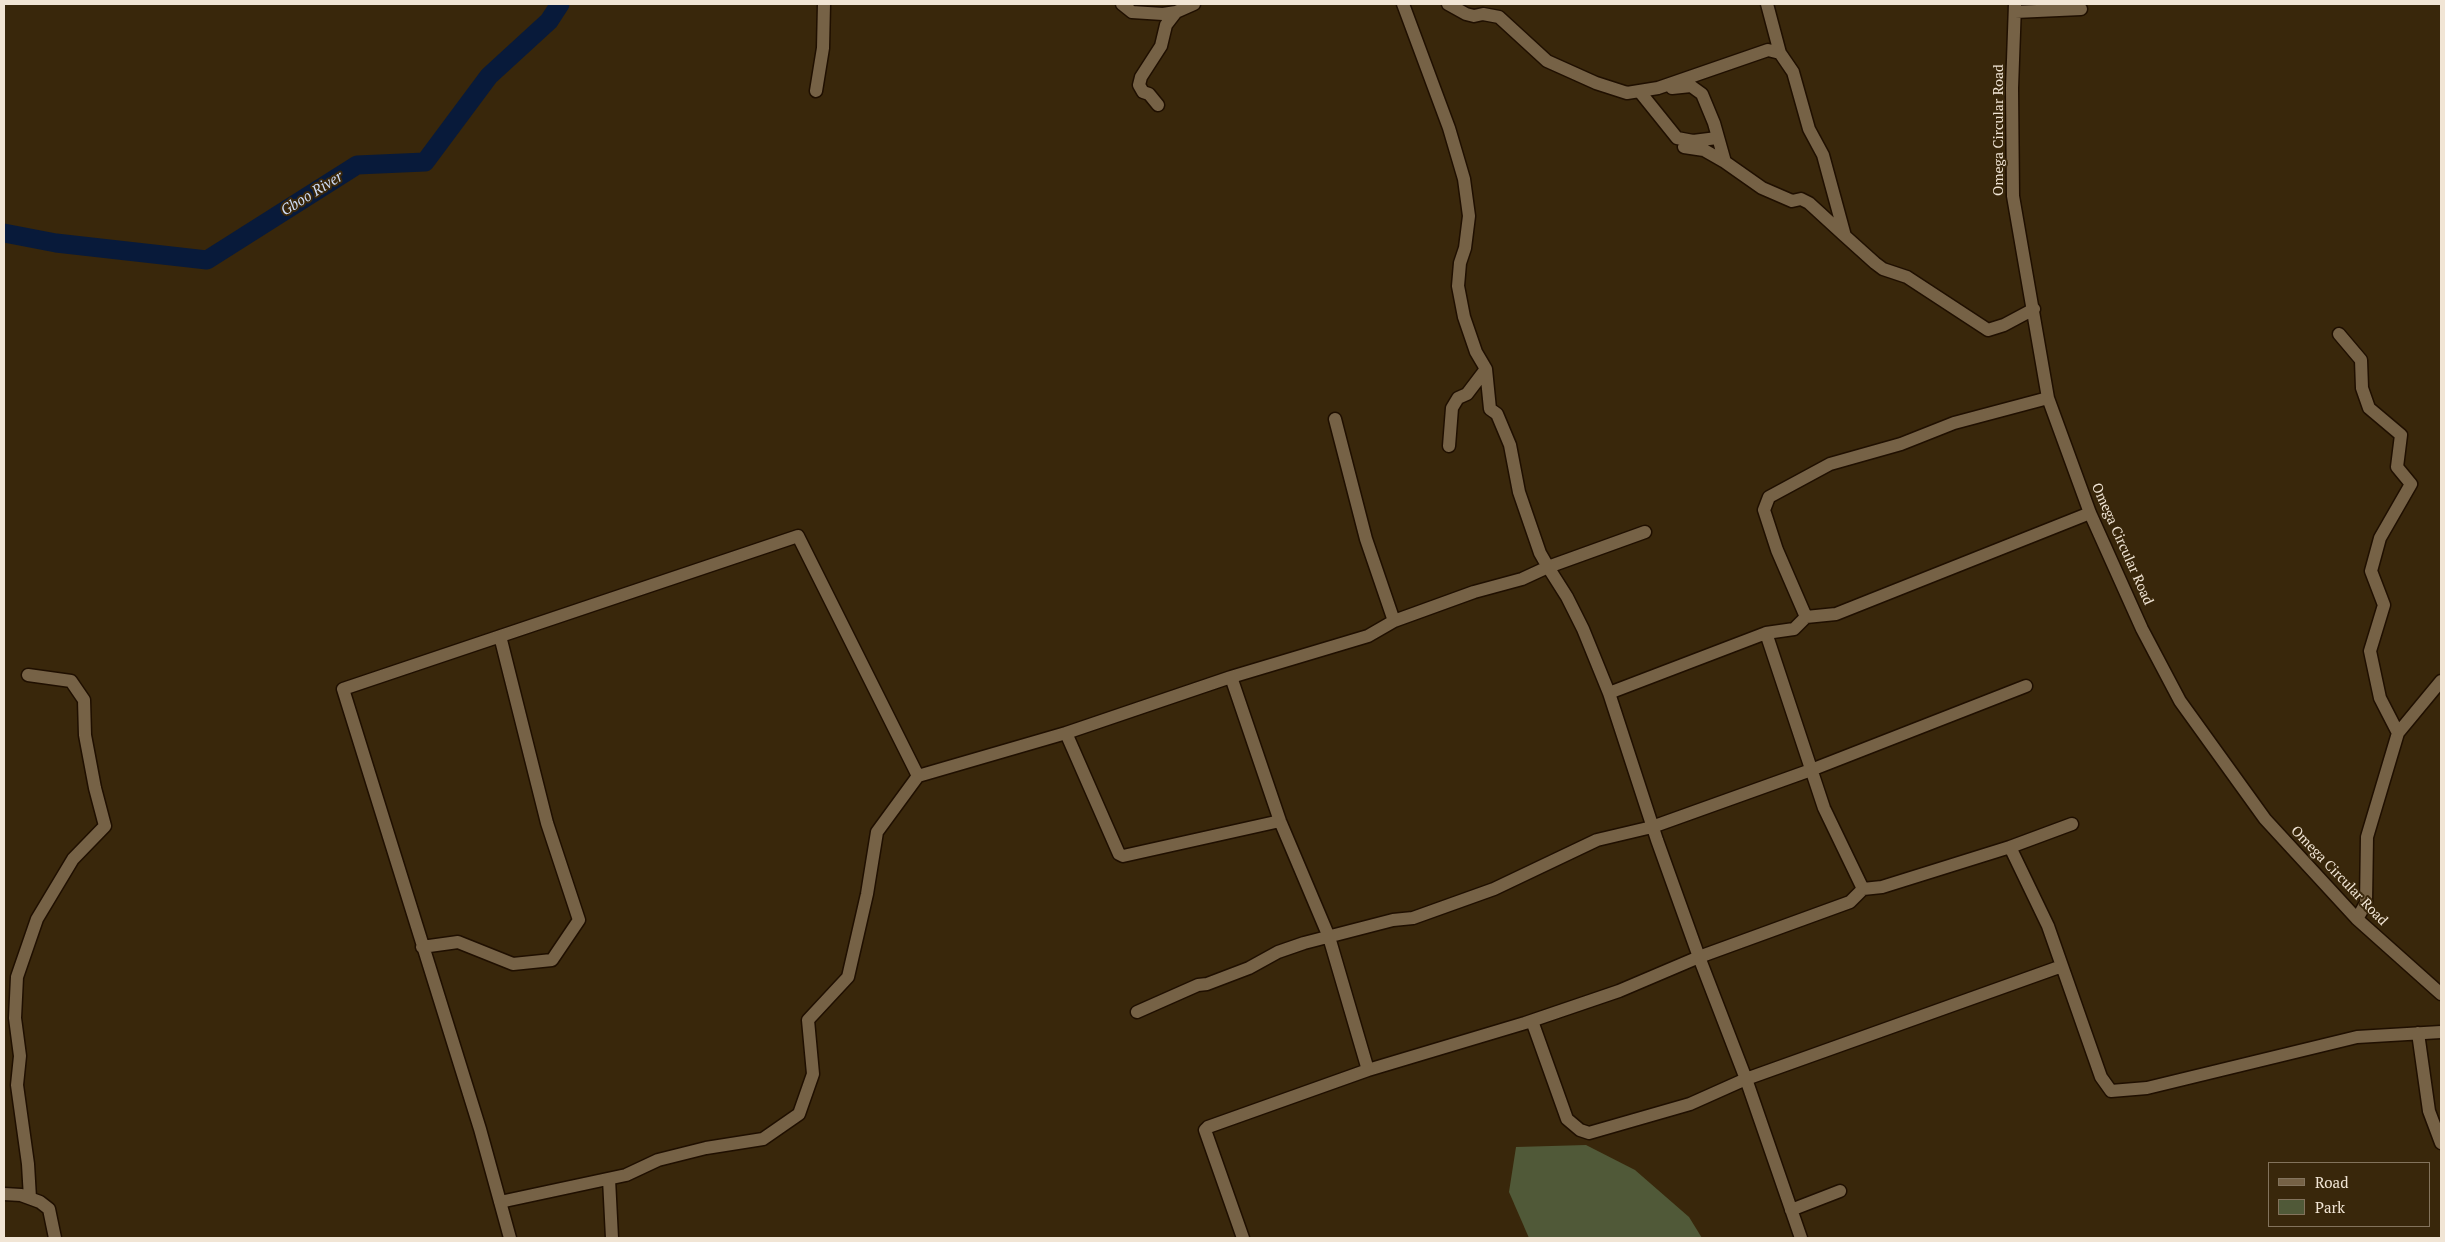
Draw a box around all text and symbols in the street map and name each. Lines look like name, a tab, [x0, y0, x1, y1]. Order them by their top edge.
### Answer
street label: Omega Circular Road	[1991, 64, 2007, 196]
water label: Gboo River	[278, 168, 346, 220]
street label: Omega Circular Road	[2088, 480, 2156, 608]
street label: Omega Circular Road	[2287, 823, 2391, 929]
legend	[2268, 1162, 2430, 1227]
text: Road	[2315, 1172, 2348, 1192]
text: Park	[2315, 1197, 2345, 1217]

